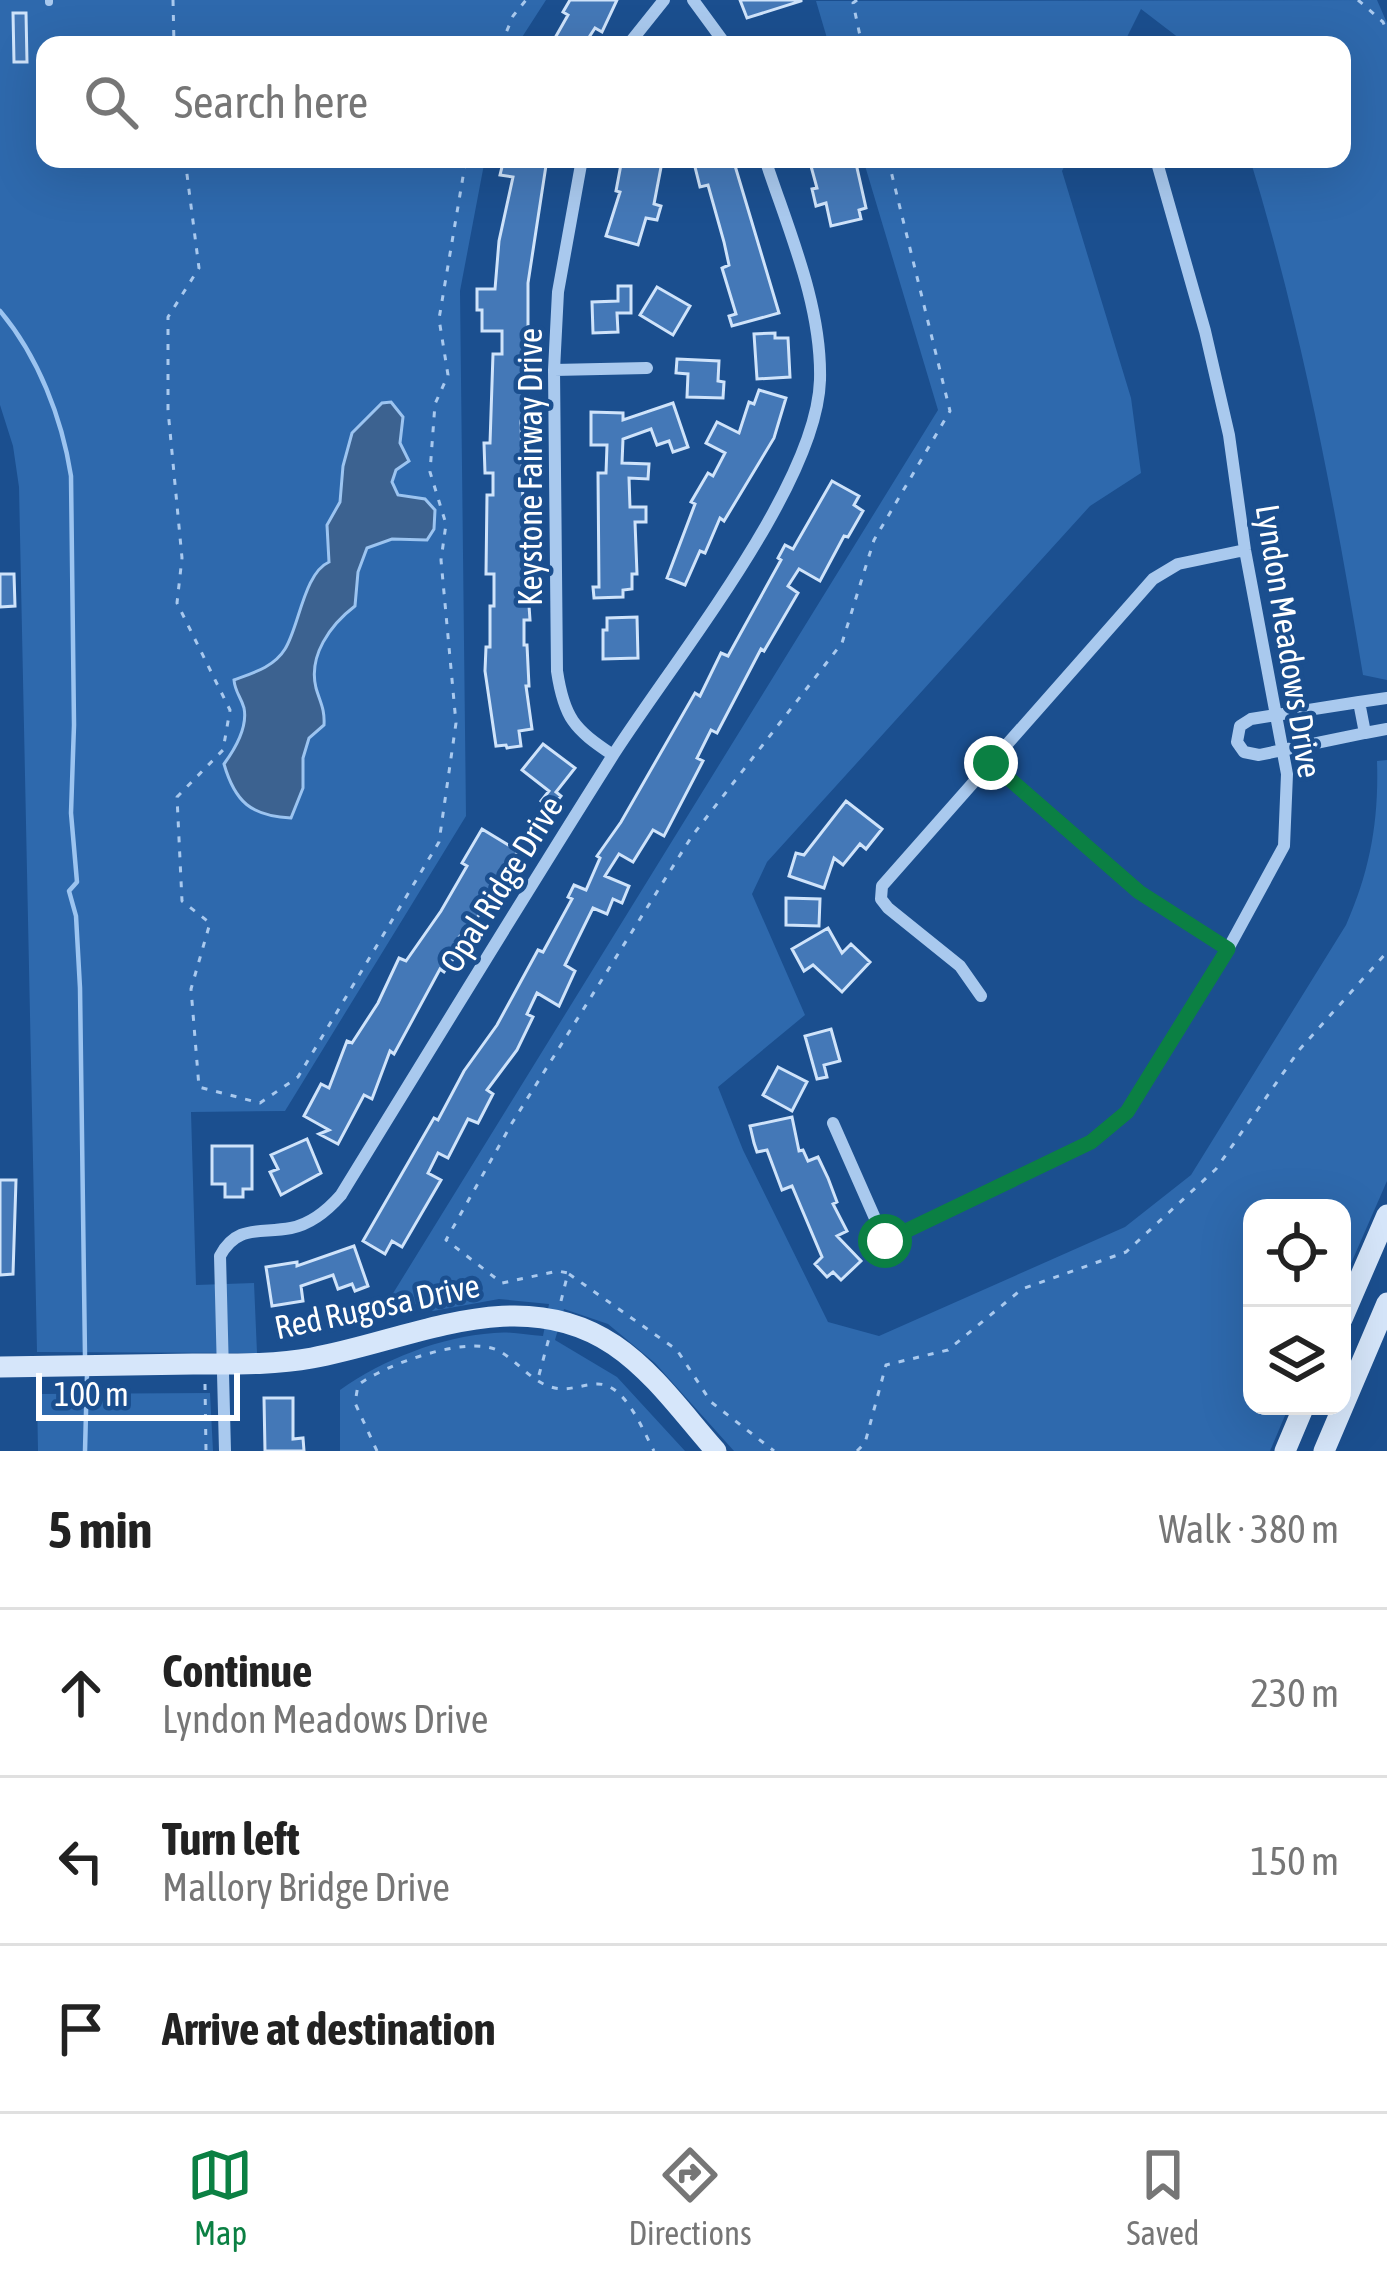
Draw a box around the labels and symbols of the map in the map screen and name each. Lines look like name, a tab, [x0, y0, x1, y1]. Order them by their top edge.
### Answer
street label: Keystone Fairway Drive	[511, 328, 549, 606]
street label: Lyndon Meadows Drive	[1249, 502, 1329, 780]
route end	[964, 736, 1018, 790]
street label: Opal Ridge Drive	[432, 789, 570, 979]
route start	[858, 1214, 912, 1268]
street label: Red Rugosa Drive	[271, 1266, 483, 1346]
scale bar	[36, 1367, 240, 1420]

